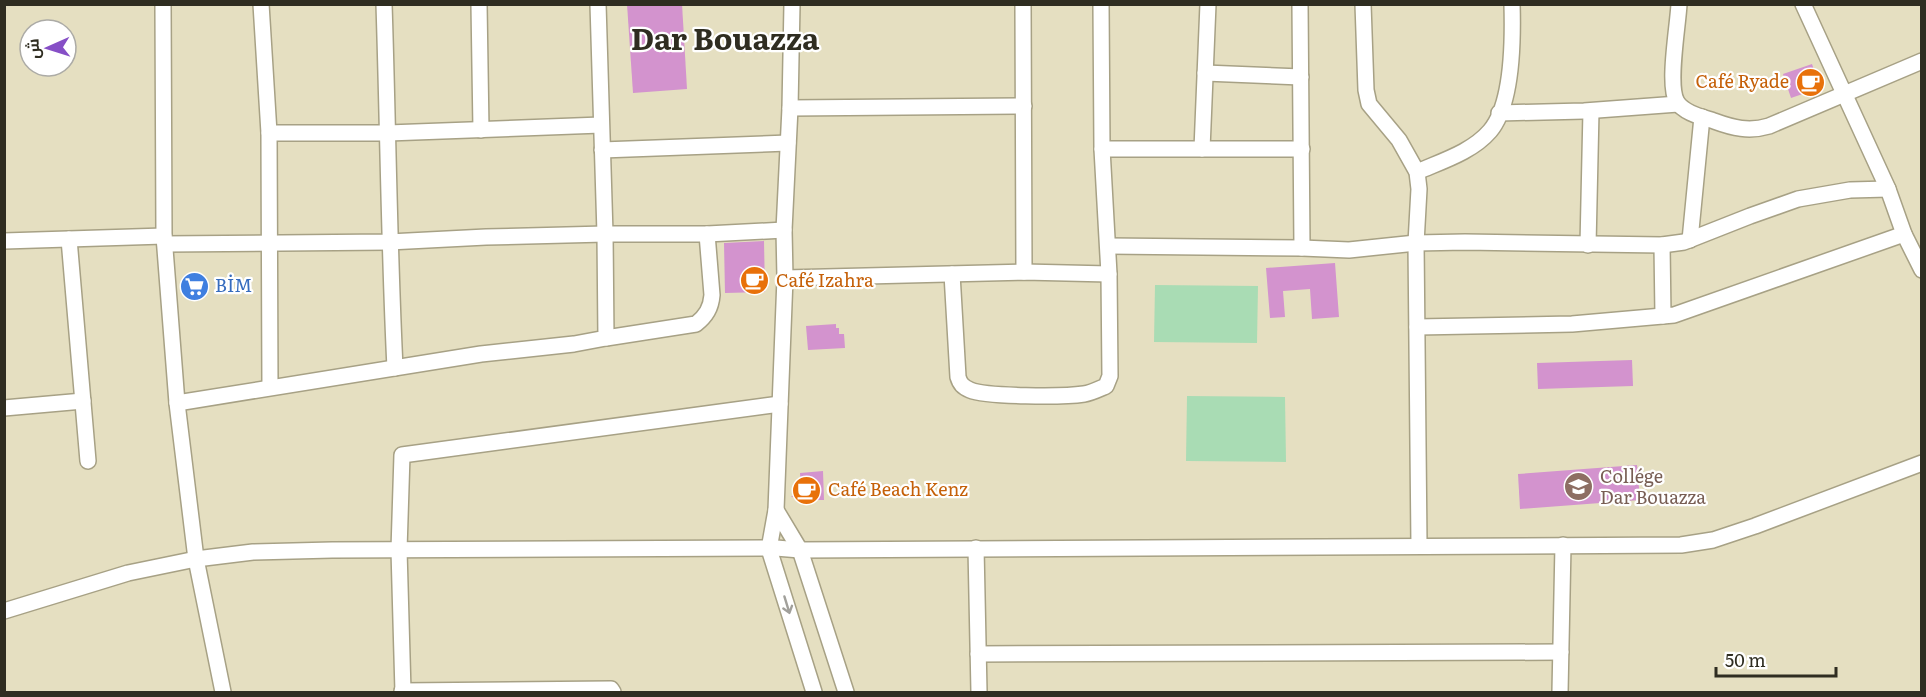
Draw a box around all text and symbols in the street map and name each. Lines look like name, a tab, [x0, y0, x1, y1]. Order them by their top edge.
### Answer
district label: Dar Bouazza	[631, 15, 820, 59]
north arrow	[18, 18, 78, 78]
text: ش	[20, 38, 45, 60]
cafe icon: Café Ryade	[1794, 66, 1826, 98]
place label: Café Ryade	[1696, 67, 1789, 94]
cafe icon: Café Izahra	[739, 265, 771, 297]
place label: Café Izahra	[776, 266, 874, 293]
supermarket icon: BİM	[178, 270, 210, 302]
place label: BİM	[215, 271, 252, 298]
place label: Collége Dar Bouazza	[1600, 462, 1706, 510]
school or university icon: Collége Dar Bouazza	[1563, 471, 1595, 503]
cafe icon: Café Beach Kenz	[791, 474, 823, 506]
place label: Café Beach Kenz	[828, 475, 968, 502]
one-way arrow	[782, 595, 793, 614]
scale bar	[1716, 640, 1836, 678]
text: 50 m	[1725, 646, 1766, 673]

